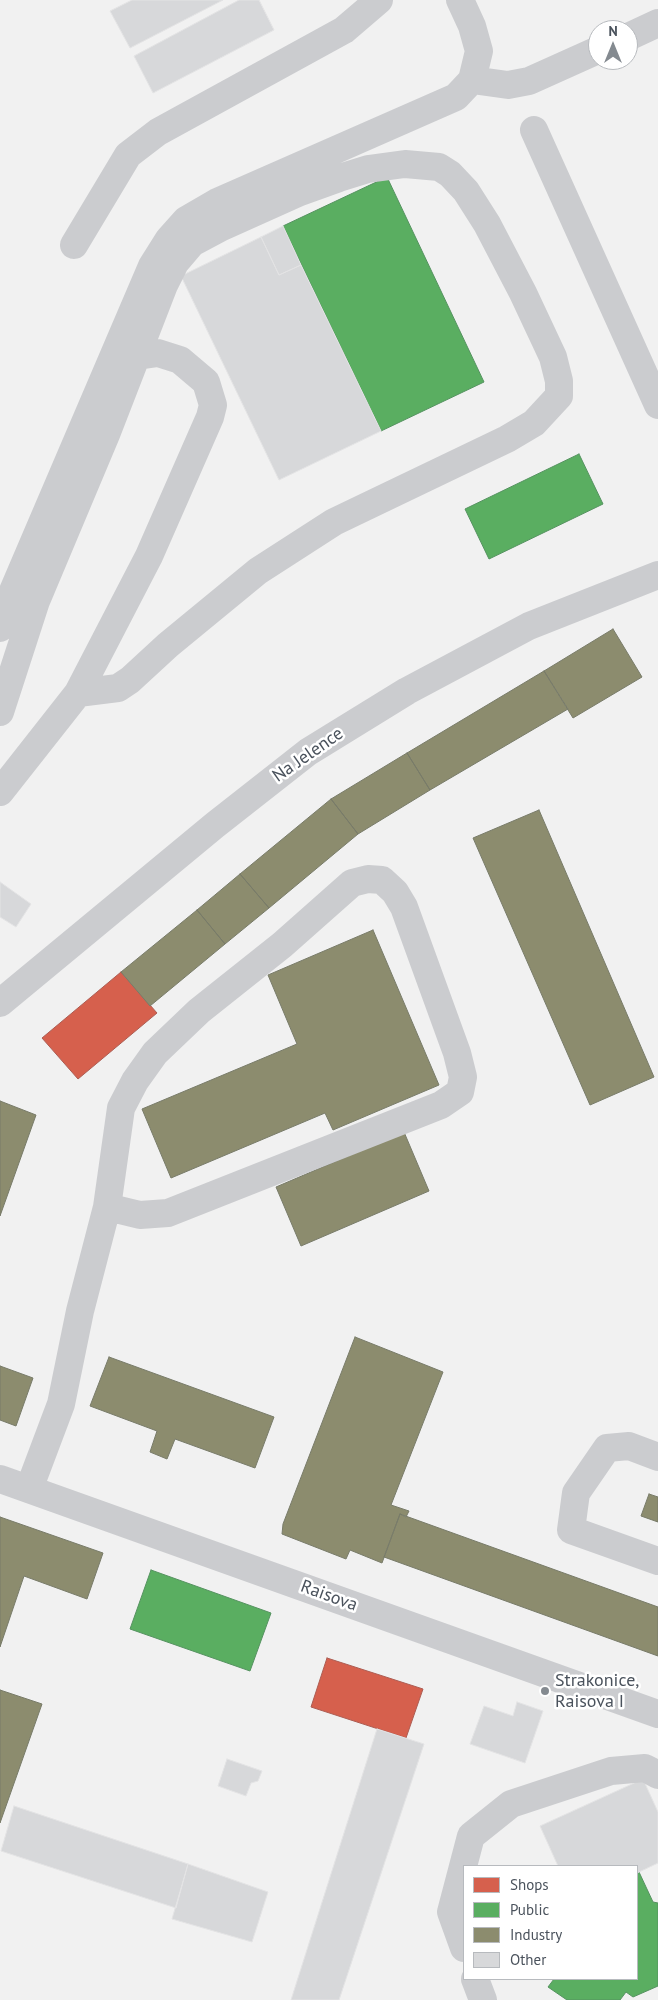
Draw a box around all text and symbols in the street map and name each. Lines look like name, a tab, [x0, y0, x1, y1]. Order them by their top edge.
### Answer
north arrow	[588, 20, 638, 70]
text: N	[608, 22, 618, 40]
street label: Na Jelence	[268, 723, 348, 787]
street label: Raisova	[298, 1576, 360, 1616]
place label: Strakonice, Raisova I	[555, 1670, 639, 1712]
marker: Strakonice, Raisova I	[539, 1685, 551, 1697]
legend	[463, 1865, 638, 1980]
text: Shops	[510, 1875, 549, 1894]
text: Public	[510, 1900, 549, 1919]
text: Industry	[510, 1925, 562, 1944]
text: Other	[510, 1950, 546, 1969]

